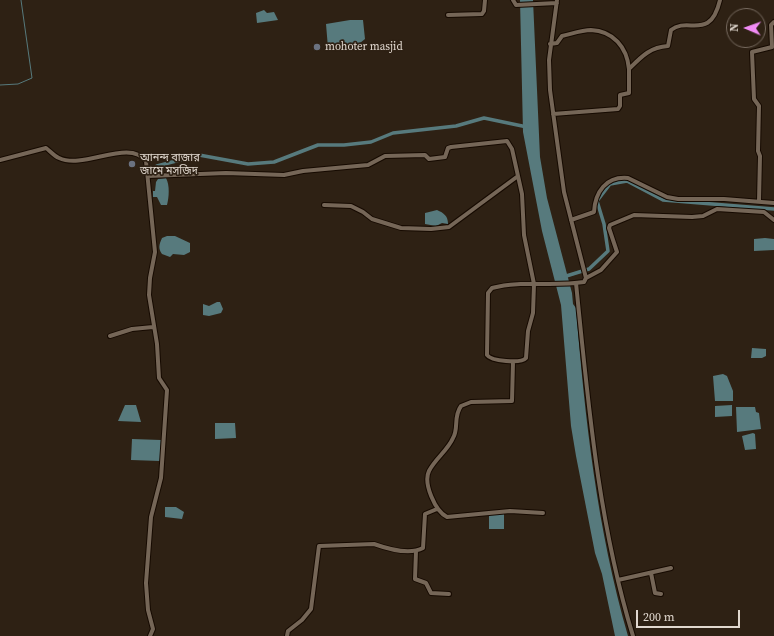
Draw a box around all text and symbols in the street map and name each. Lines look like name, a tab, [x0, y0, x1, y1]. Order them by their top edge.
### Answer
north arrow	[726, 8, 766, 48]
text: N	[727, 23, 742, 32]
place label: mohoter masjid	[325, 40, 403, 54]
marker: mohoter masjid	[312, 42, 322, 52]
place label: আনন্দ বাজার জামে মসজিদ	[140, 151, 200, 177]
marker: আনন্দ বাজার জামে মসজিদ	[127, 159, 137, 169]
scale bar	[638, 602, 742, 628]
text: 200 m	[643, 609, 675, 625]

